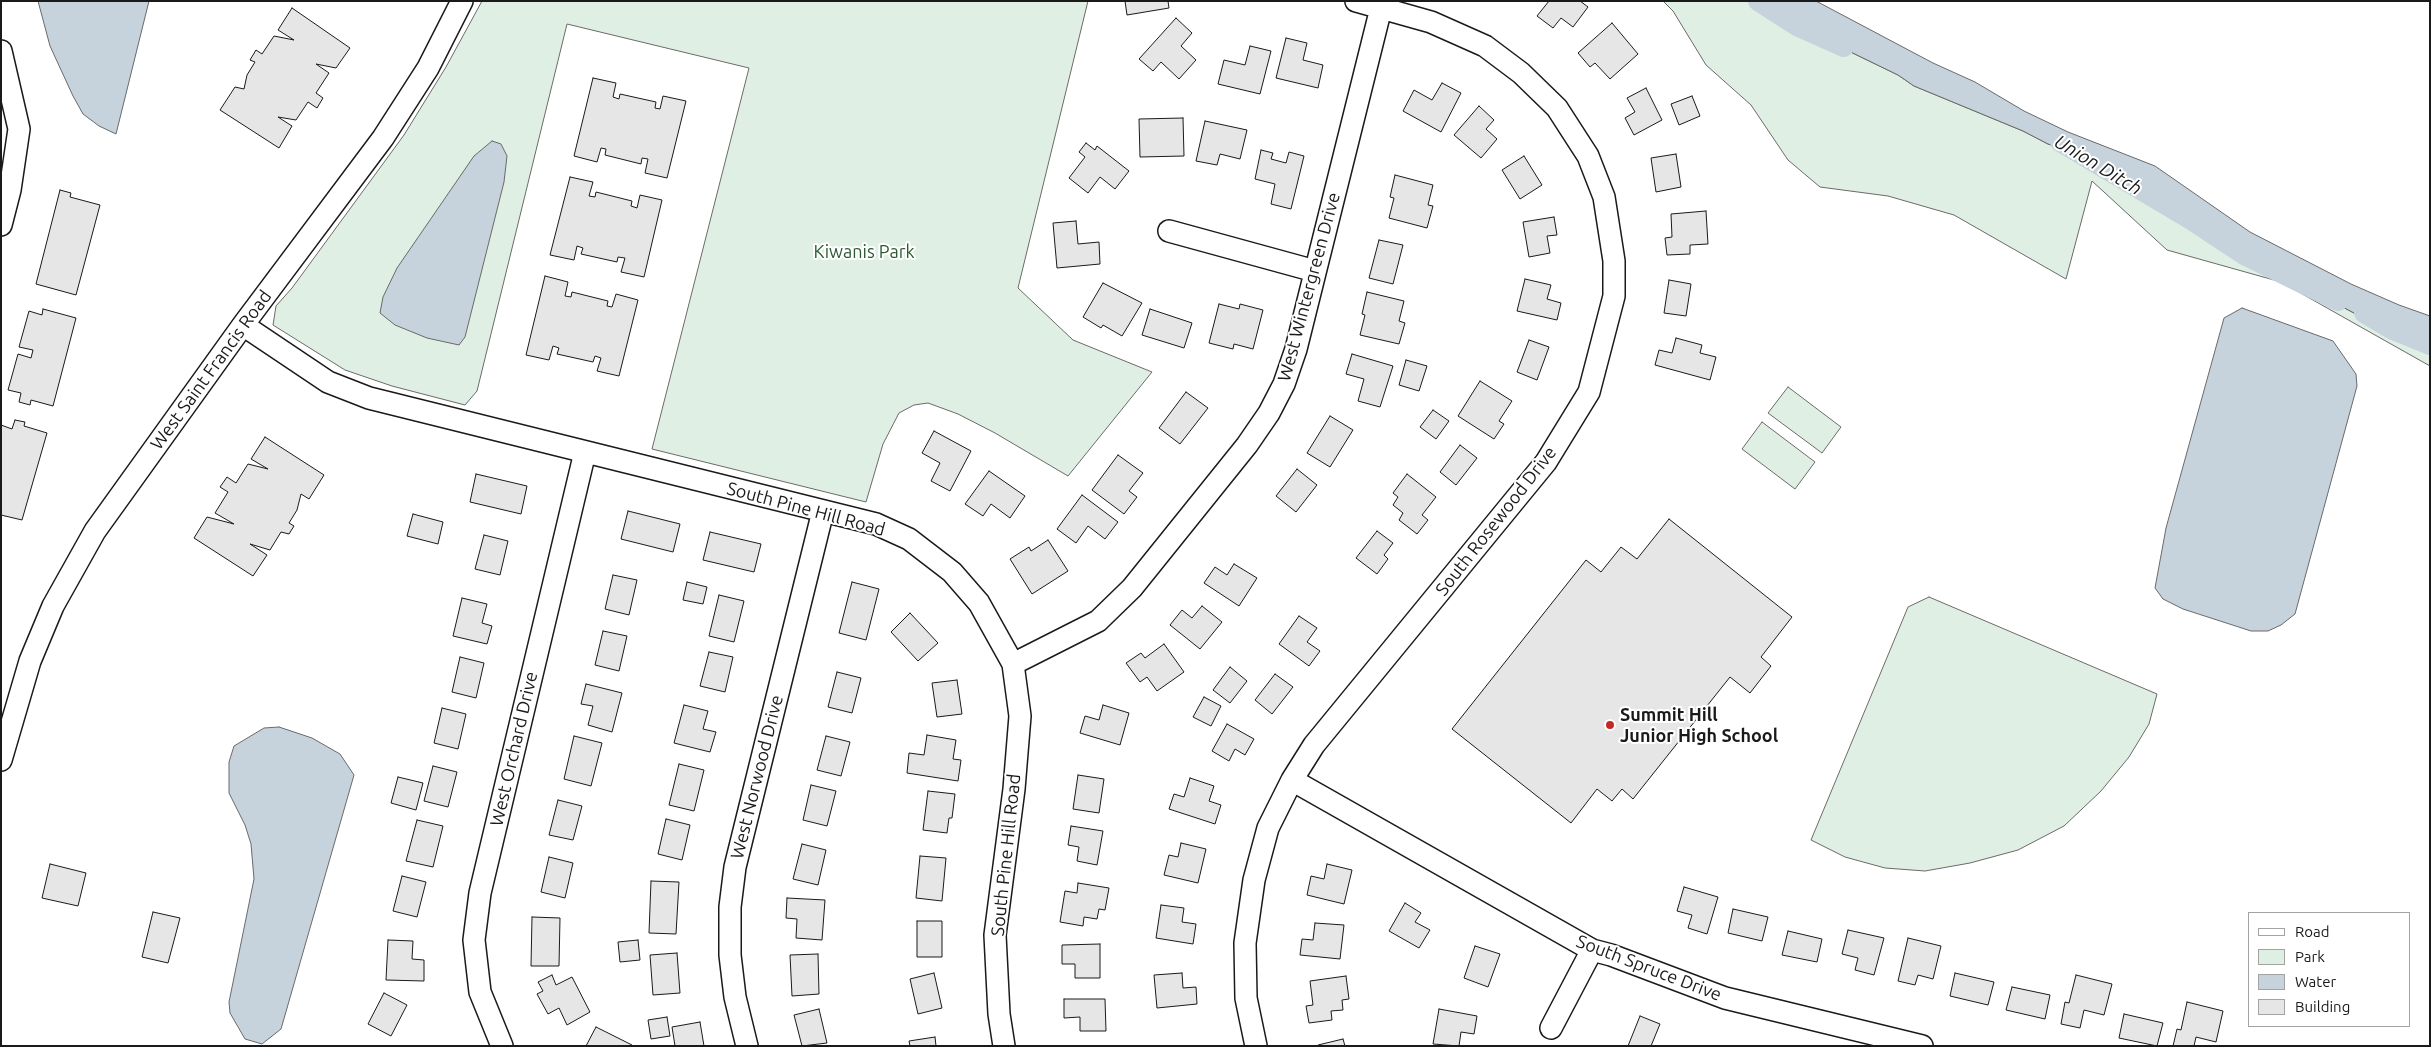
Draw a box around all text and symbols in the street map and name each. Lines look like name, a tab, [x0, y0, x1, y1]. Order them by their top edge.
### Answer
water label: Union Ditch	[2050, 130, 2146, 200]
street label: West Wintergreen Drive	[1273, 190, 1345, 384]
park label: Kiwanis Park	[813, 241, 915, 263]
street label: West Saint Francis Road	[146, 286, 276, 454]
street label: South Rosewood Drive	[1431, 442, 1561, 600]
street label: South Pine Hill Road	[724, 477, 888, 541]
street label: West Orchard Drive	[486, 670, 542, 828]
street label: West Norwood Drive	[726, 693, 788, 861]
place label: Summit Hill Junior High School	[1620, 704, 1778, 746]
marker: Summit Hill Junior High School	[1604, 719, 1616, 731]
street label: South Pine Hill Road	[987, 773, 1025, 937]
legend	[2248, 912, 2411, 1027]
text: Road	[2295, 923, 2330, 940]
street label: South Spruce Drive	[1573, 930, 1725, 1006]
text: Park	[2295, 948, 2325, 965]
text: Water	[2295, 973, 2336, 990]
text: Building	[2295, 998, 2350, 1015]

